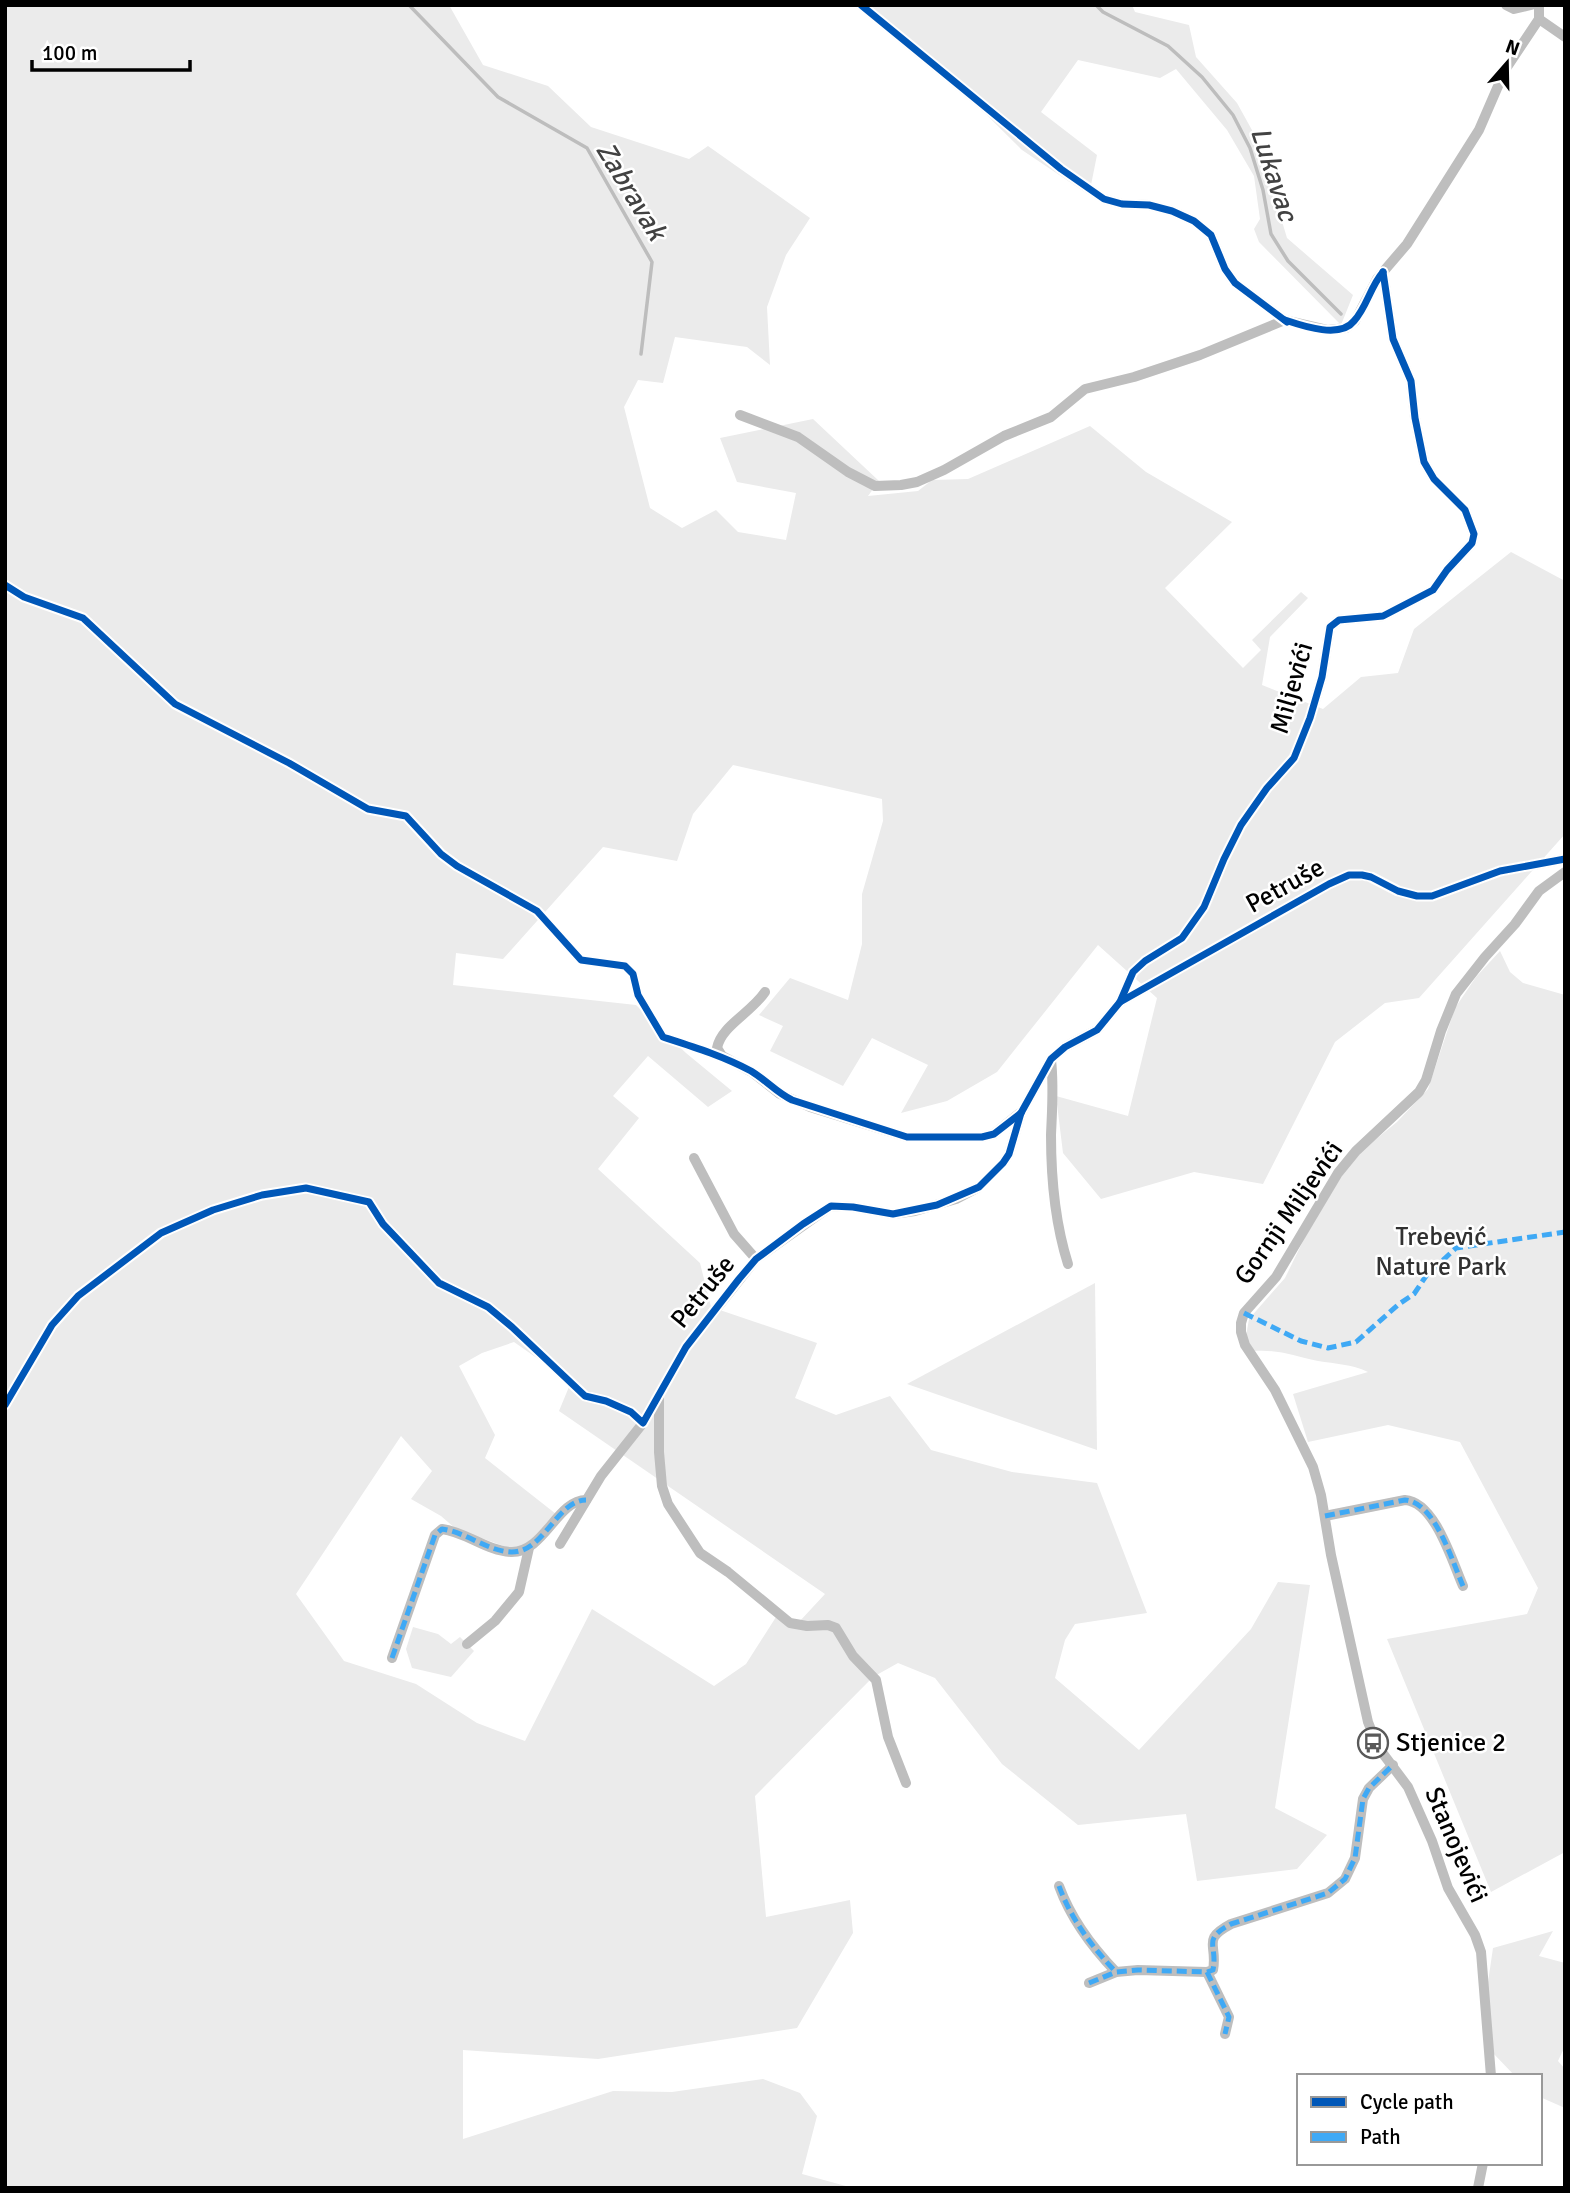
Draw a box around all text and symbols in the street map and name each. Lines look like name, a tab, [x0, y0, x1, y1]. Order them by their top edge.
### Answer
scale bar	[32, 28, 189, 72]
north arrow	[1472, 28, 1542, 98]
text: N	[1502, 34, 1523, 62]
text: 100 m	[42, 40, 97, 66]
water label: Lukavac	[1243, 123, 1306, 227]
water label: Zabravak	[588, 136, 675, 249]
street label: Miljevići	[1264, 639, 1320, 737]
street label: Petruše	[1240, 852, 1330, 920]
street label: Gornji Miljevići	[1228, 1135, 1350, 1291]
park label: Trebević Nature Park	[1375, 1221, 1507, 1283]
street label: Petruše	[664, 1249, 742, 1335]
bus stop icon: Stjenice 2	[1356, 1726, 1390, 1760]
place label: Stjenice 2	[1396, 1727, 1506, 1759]
street label: Stanojevići	[1417, 1782, 1495, 1908]
legend	[1297, 2074, 1542, 2165]
text: Cycle path	[1360, 2089, 1454, 2115]
text: Path	[1360, 2124, 1401, 2150]

